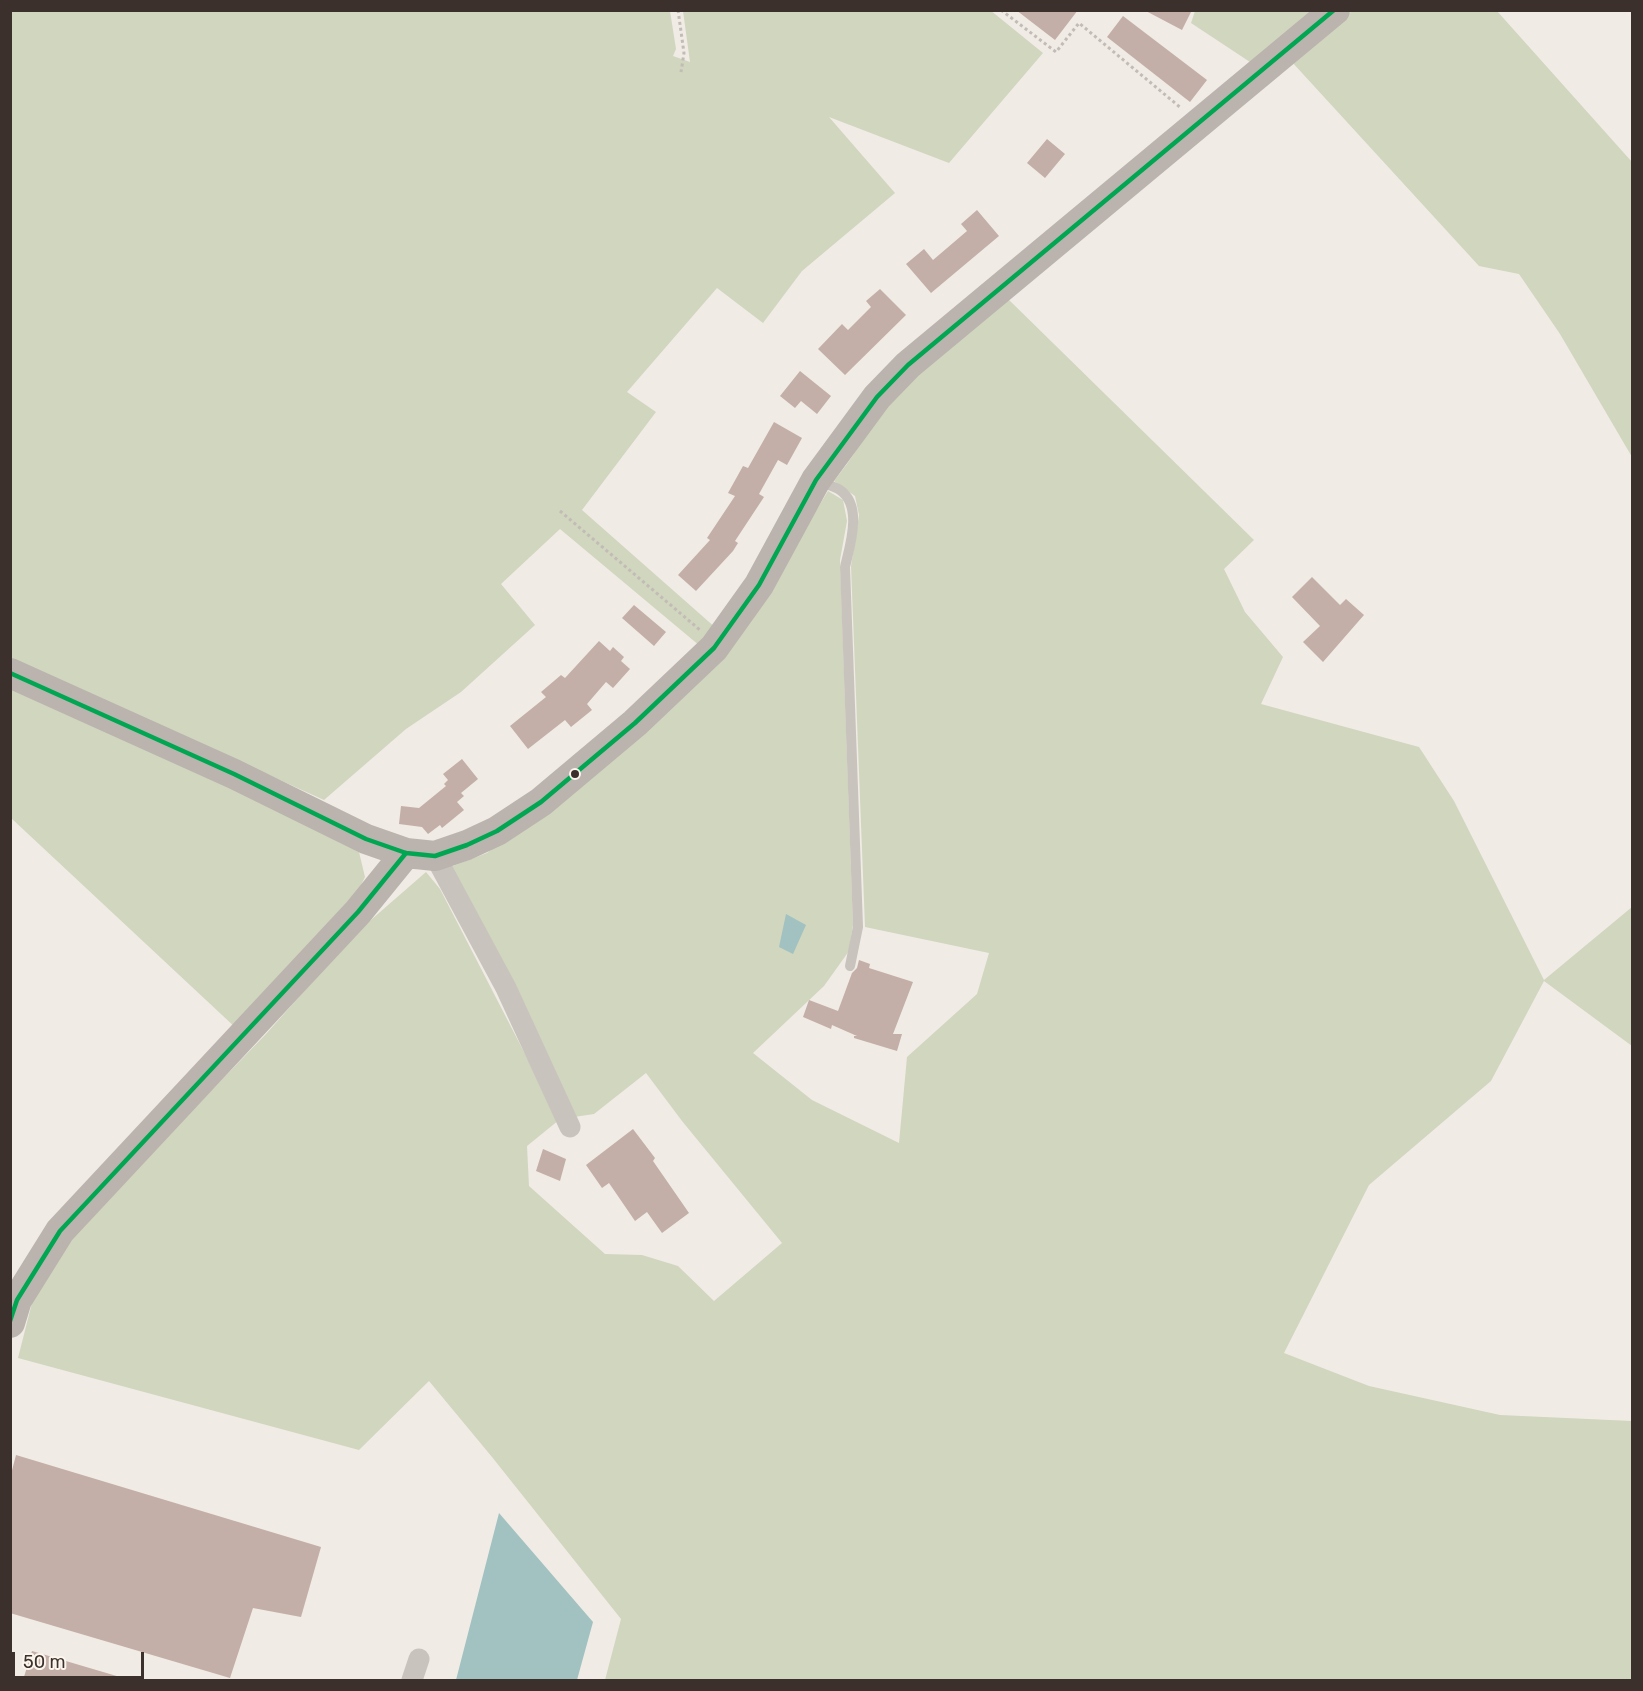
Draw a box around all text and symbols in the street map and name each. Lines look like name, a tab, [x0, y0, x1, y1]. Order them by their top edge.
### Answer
unlabelled marker	[569, 768, 581, 780]
scale bar	[15, 1640, 147, 1678]
text: 50 m	[23, 1651, 66, 1673]

